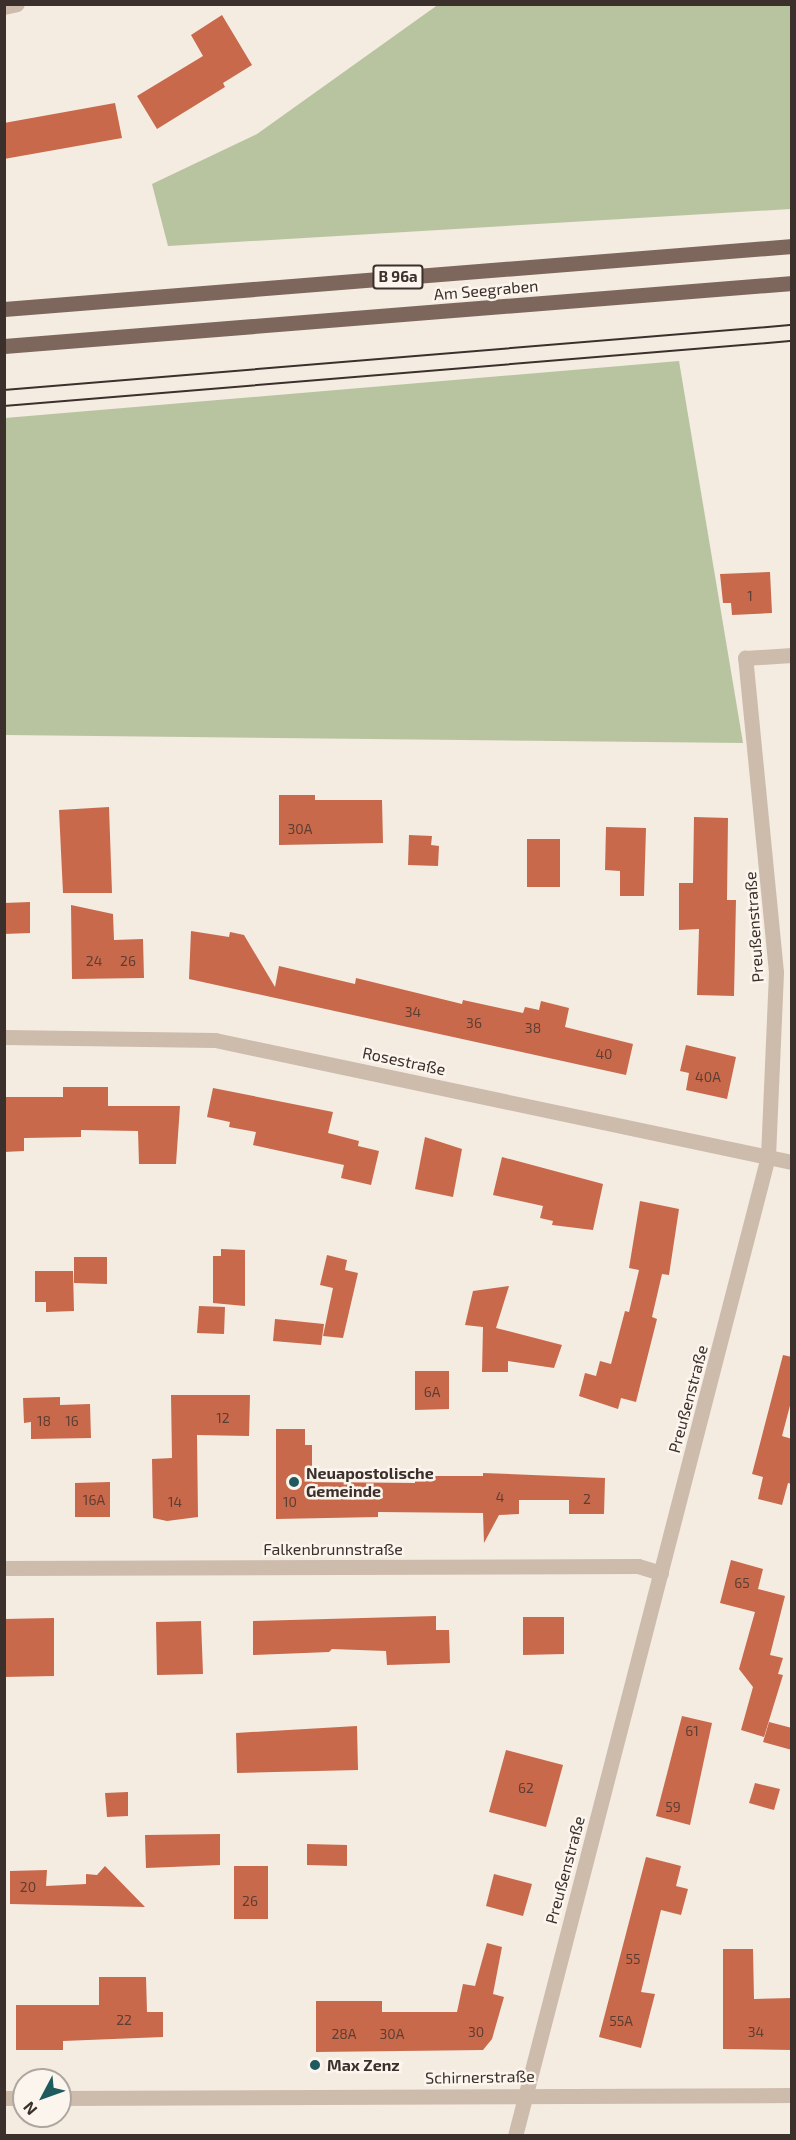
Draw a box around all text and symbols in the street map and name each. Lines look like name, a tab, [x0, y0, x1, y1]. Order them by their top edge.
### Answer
road number: B 96a	[371, 265, 425, 289]
street label: Am Seegraben	[433, 276, 539, 304]
house number: 1	[747, 588, 753, 604]
house number: 30A	[288, 821, 312, 837]
street label: Preußenstraße	[741, 871, 767, 983]
house number: 24	[86, 953, 102, 969]
house number: 26	[120, 953, 136, 969]
house number: 34	[405, 1004, 421, 1020]
house number: 36	[466, 1015, 482, 1031]
house number: 38	[525, 1020, 541, 1036]
street label: Rosestraße	[361, 1043, 447, 1079]
house number: 40	[595, 1046, 613, 1062]
house number: 40A	[695, 1069, 721, 1085]
street label: Preußenstraße	[664, 1343, 712, 1455]
house number: 6A	[424, 1384, 440, 1400]
house number: 12	[216, 1410, 230, 1426]
house number: 18	[37, 1413, 51, 1429]
house number: 16	[65, 1413, 79, 1429]
place label: Neuapostolische Gemeinde	[306, 1463, 434, 1501]
marker: Neuapostolische Gemeinde	[287, 1475, 301, 1489]
house number: 4	[496, 1489, 504, 1505]
house number: 2	[583, 1491, 591, 1507]
house number: 16A	[83, 1492, 105, 1508]
house number: 14	[168, 1494, 182, 1510]
house number: 10	[283, 1494, 297, 1510]
street label: Falkenbrunnstraße	[263, 1539, 403, 1559]
house number: 65	[734, 1575, 750, 1591]
house number: 61	[685, 1723, 699, 1739]
house number: 62	[518, 1780, 534, 1796]
house number: 59	[665, 1799, 681, 1815]
street label: Preußenstraße	[541, 1814, 589, 1926]
house number: 20	[20, 1879, 36, 1895]
house number: 26	[242, 1893, 258, 1909]
house number: 55	[625, 1951, 641, 1967]
house number: 22	[116, 2012, 132, 2028]
house number: 55A	[609, 2013, 633, 2029]
house number: 30	[468, 2024, 484, 2040]
house number: 34	[748, 2024, 764, 2040]
house number: 28A	[331, 2026, 357, 2042]
house number: 30A	[380, 2026, 404, 2042]
place label: Max Zenz	[327, 2055, 400, 2075]
marker: Max Zenz	[308, 2058, 322, 2072]
street label: Schirnerstraße	[425, 2066, 535, 2088]
north arrow	[12, 2068, 72, 2128]
text: N	[19, 2098, 41, 2119]

